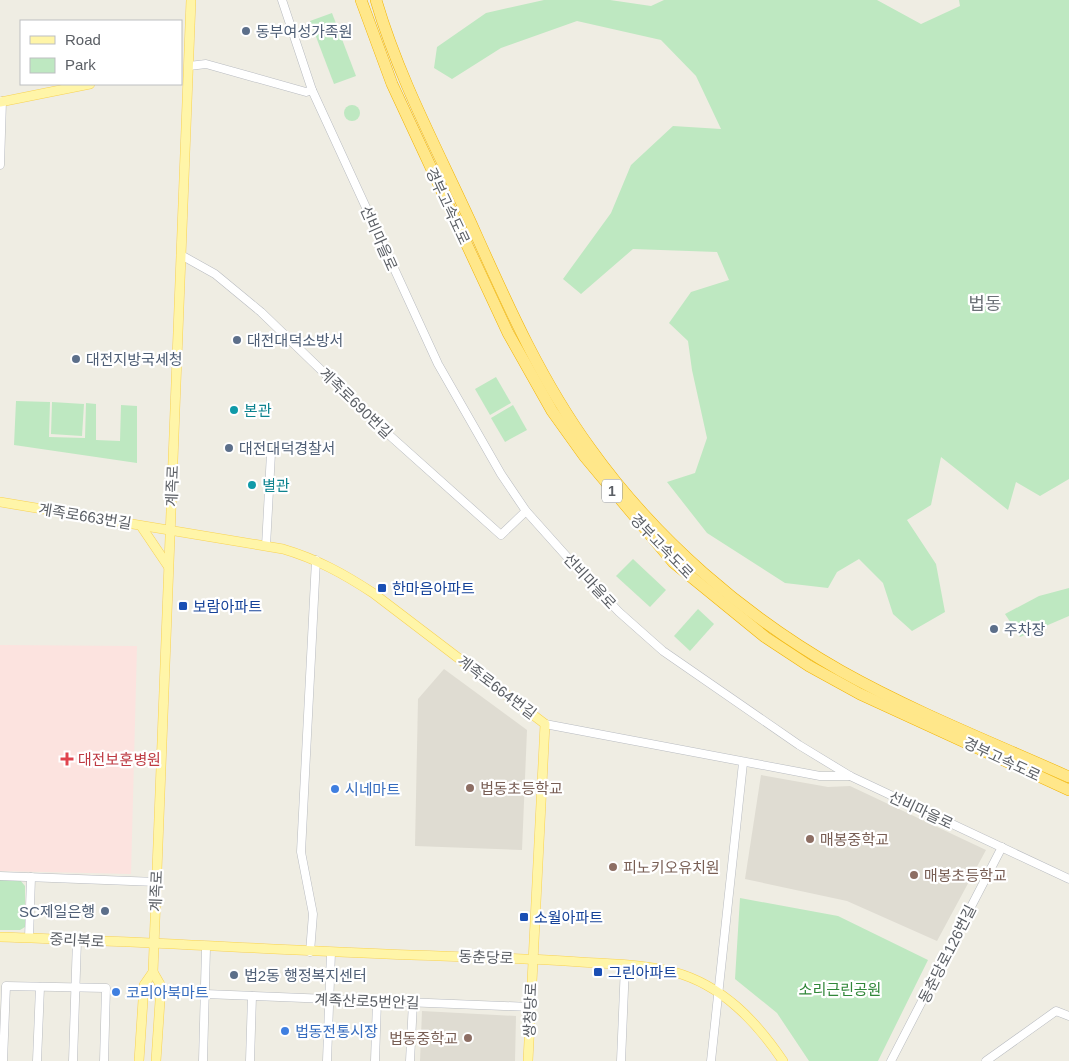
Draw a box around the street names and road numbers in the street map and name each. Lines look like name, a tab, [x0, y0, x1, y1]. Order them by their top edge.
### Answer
street label: 경부고속도로	[423, 165, 473, 247]
street label: 선비마을로	[357, 203, 401, 273]
street label: 계족로690번길	[316, 364, 396, 442]
street label: 계족로	[163, 465, 181, 507]
road number: 1	[602, 480, 622, 502]
street label: 계족로663번길	[37, 500, 133, 532]
street label: 경부고속도로	[627, 510, 697, 582]
street label: 선비마을로	[560, 550, 620, 612]
street label: 계족로664번길	[454, 652, 540, 722]
street label: 경부고속도로	[961, 734, 1043, 784]
street label: 선비마을로	[886, 788, 956, 832]
street label: 계족로	[147, 870, 165, 912]
street label: 동춘당로126번길	[915, 902, 979, 1006]
street label: 중리북로	[49, 930, 105, 950]
street label: 동춘당로	[458, 948, 514, 966]
street label: 쌍청당로	[521, 982, 539, 1038]
street label: 계족산로5번안길	[314, 991, 420, 1011]

